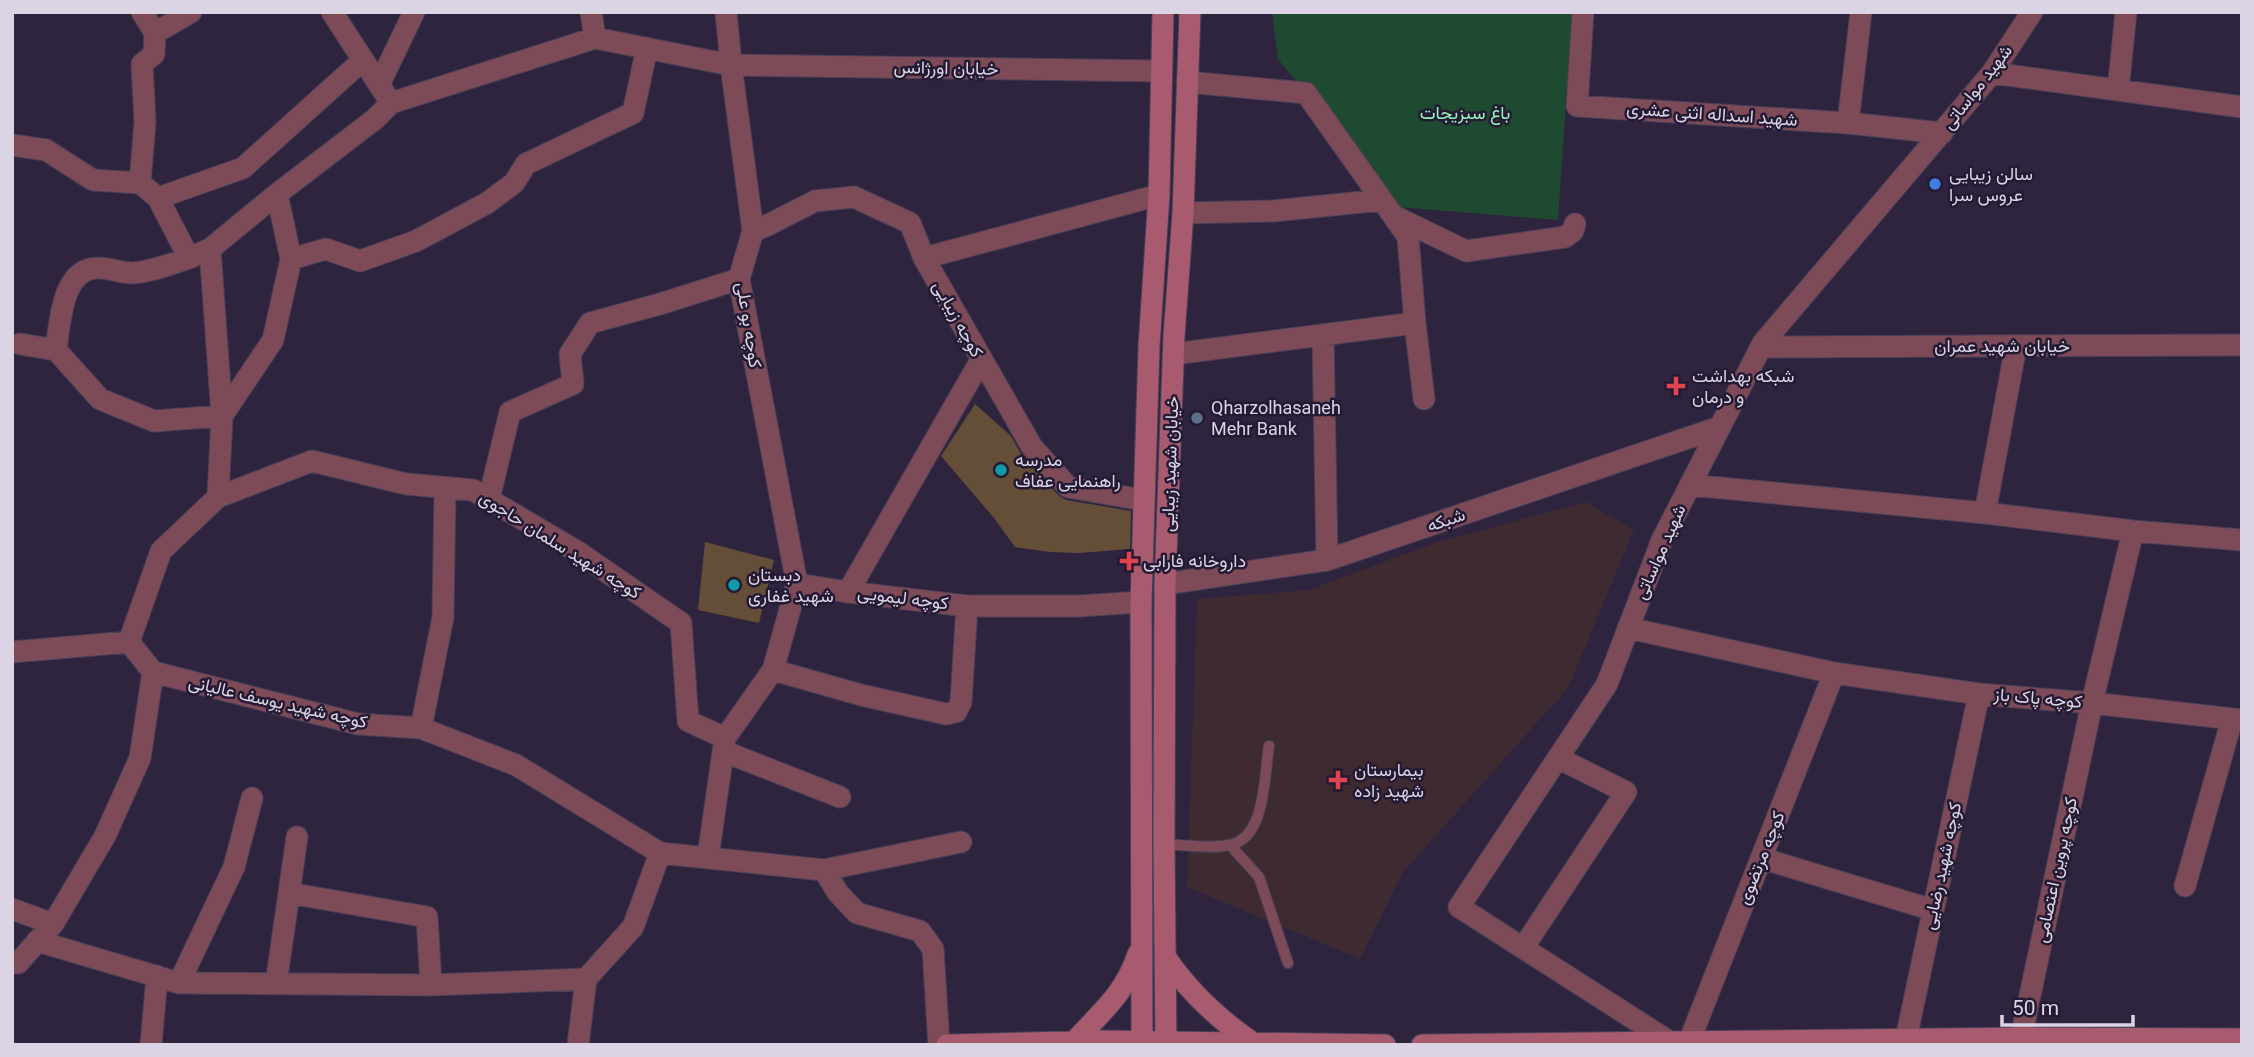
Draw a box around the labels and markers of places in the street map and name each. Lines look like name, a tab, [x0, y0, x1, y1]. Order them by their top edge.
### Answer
place label: سالن زیبایی عروس سرا	[1949, 163, 2033, 206]
marker: سالن زیبایی عروس سرا	[1927, 176, 1943, 192]
place label: شبکه بهداشت و درمان	[1692, 365, 1794, 408]
marker: شبکه بهداشت و درمان	[1666, 376, 1686, 396]
place label: Qharzolhasaneh Mehr Bank	[1211, 397, 1341, 439]
marker: Qharzolhasaneh Mehr Bank	[1189, 410, 1205, 426]
place label: مدرسه راهنمایی عفاف	[1015, 449, 1121, 492]
marker: مدرسه راهنمایی عفاف	[993, 462, 1009, 478]
place label: داروخانه فارابی	[1143, 550, 1246, 572]
marker: داروخانه فارابی	[1121, 553, 1137, 569]
place label: دبستان شهید غفاری	[748, 564, 834, 607]
marker: دبستان شهید غفاری	[726, 577, 742, 593]
place label: بیمارستان شهید زاده	[1354, 759, 1424, 802]
marker: بیمارستان شهید زاده	[1328, 770, 1348, 790]

